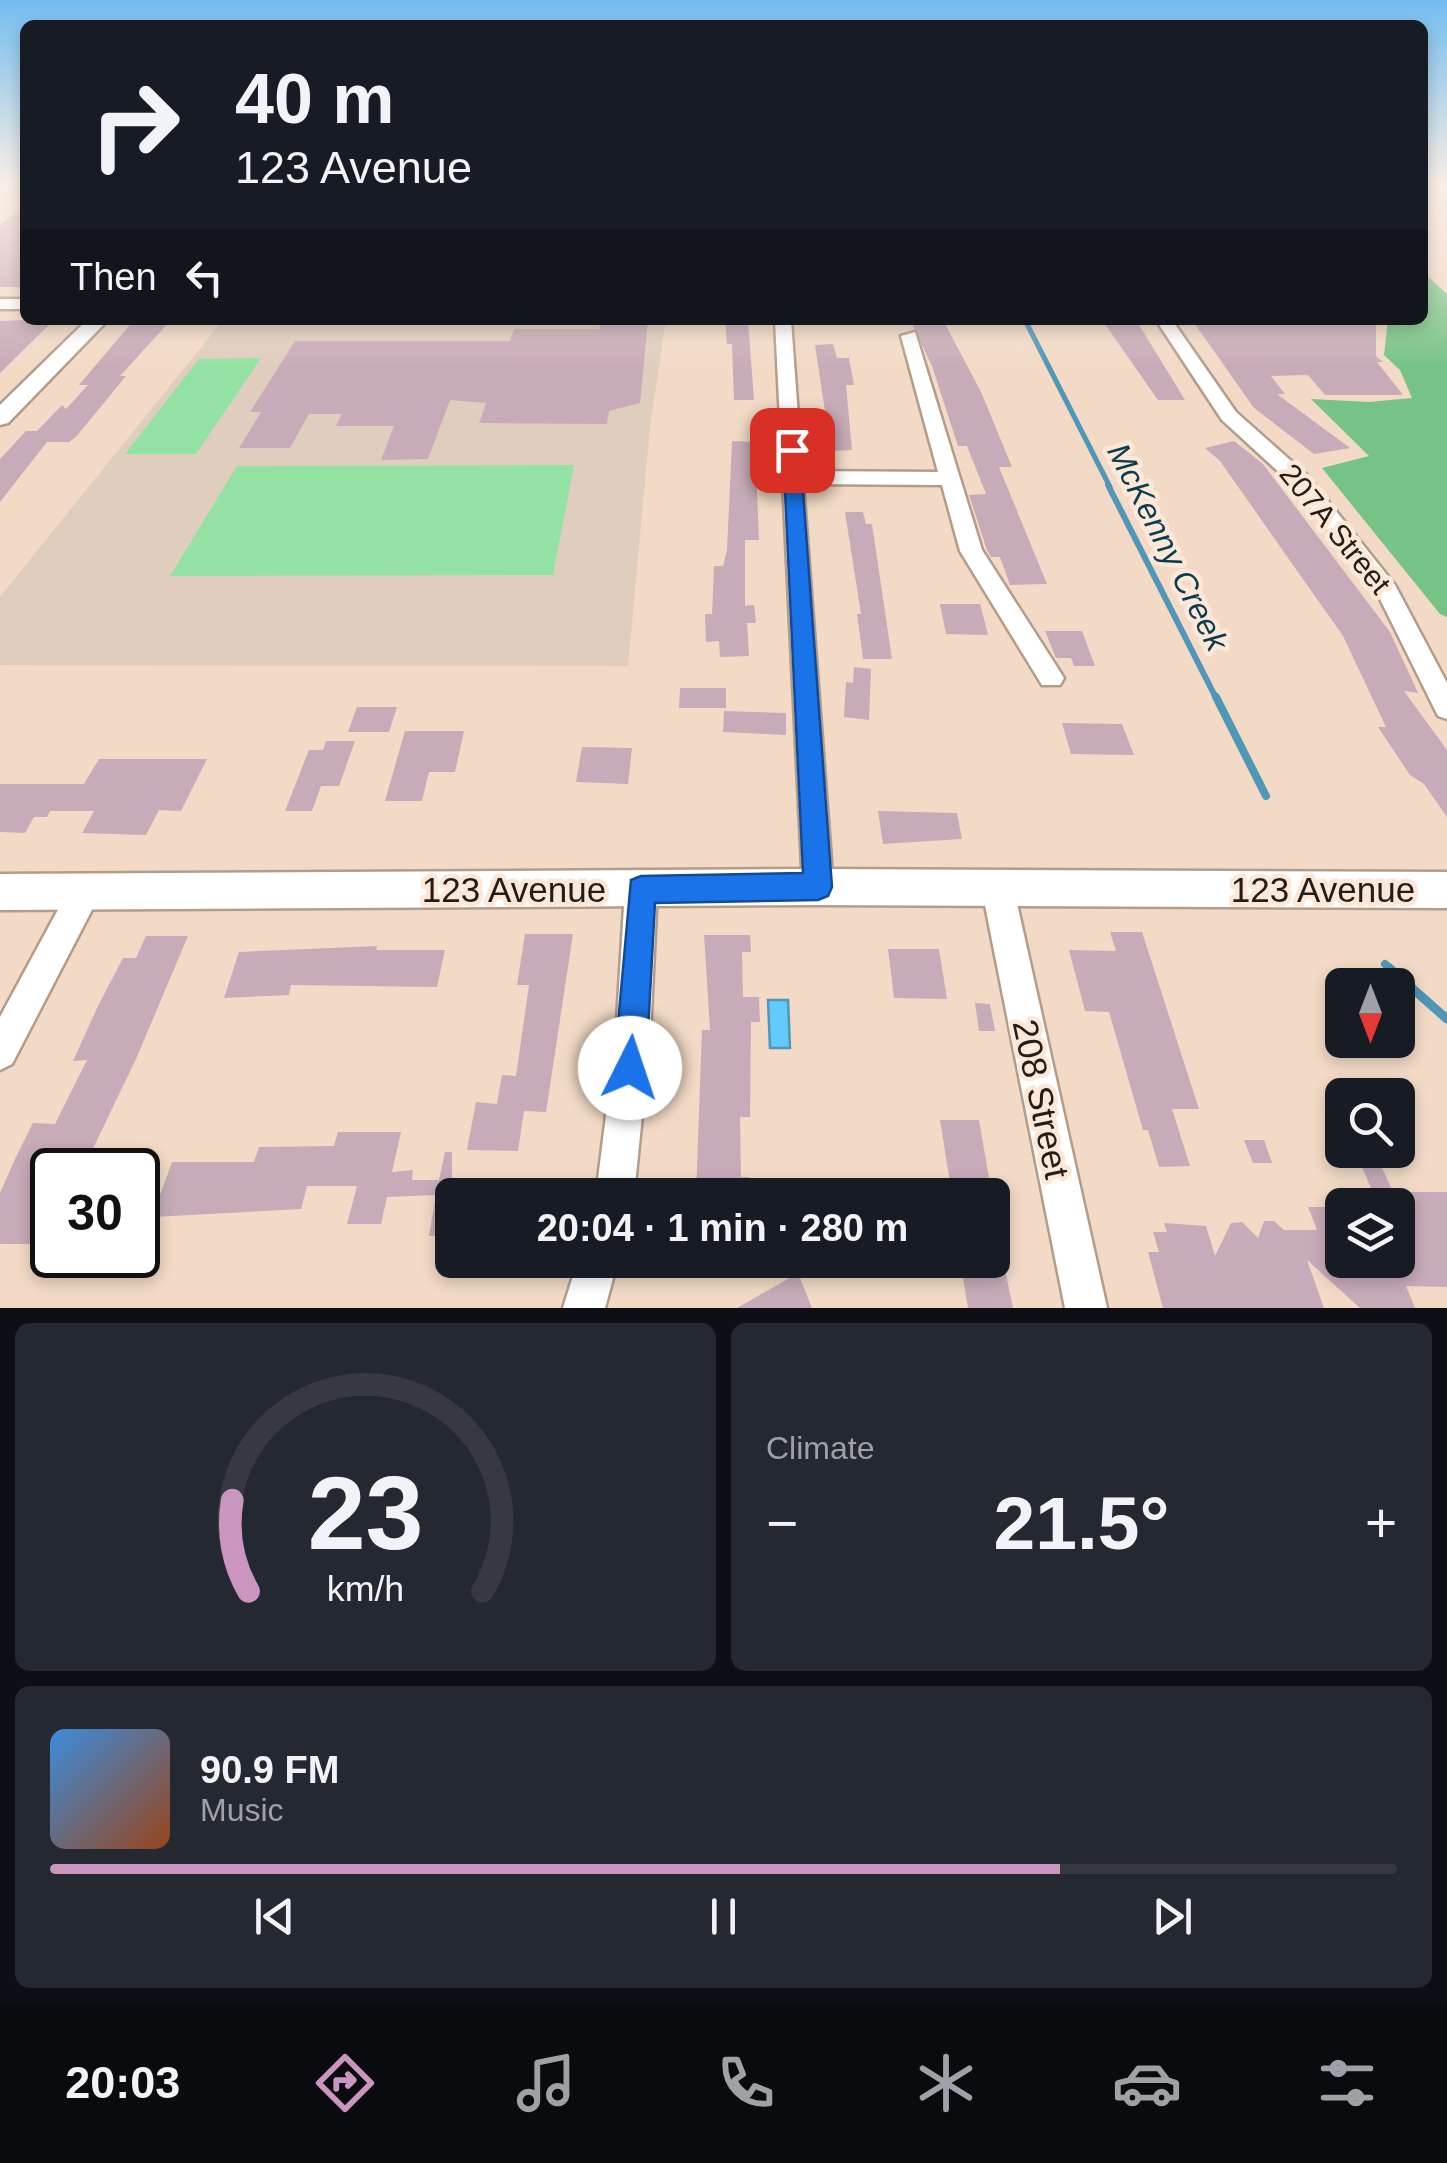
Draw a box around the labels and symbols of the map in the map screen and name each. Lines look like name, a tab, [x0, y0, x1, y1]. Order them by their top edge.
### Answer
pin	[750, 408, 835, 493]
water label: McKenny Creek	[1100, 437, 1237, 658]
street label: 207A Street	[1273, 457, 1398, 601]
street label: 123 Avenue	[422, 870, 606, 909]
street label: 123 Avenue	[1231, 870, 1415, 909]
north arrow	[1325, 968, 1415, 1058]
position arrow	[578, 1016, 682, 1120]
street label: 208 Street	[1006, 1016, 1077, 1182]
speed limit sign: 30	[30, 1148, 160, 1278]

